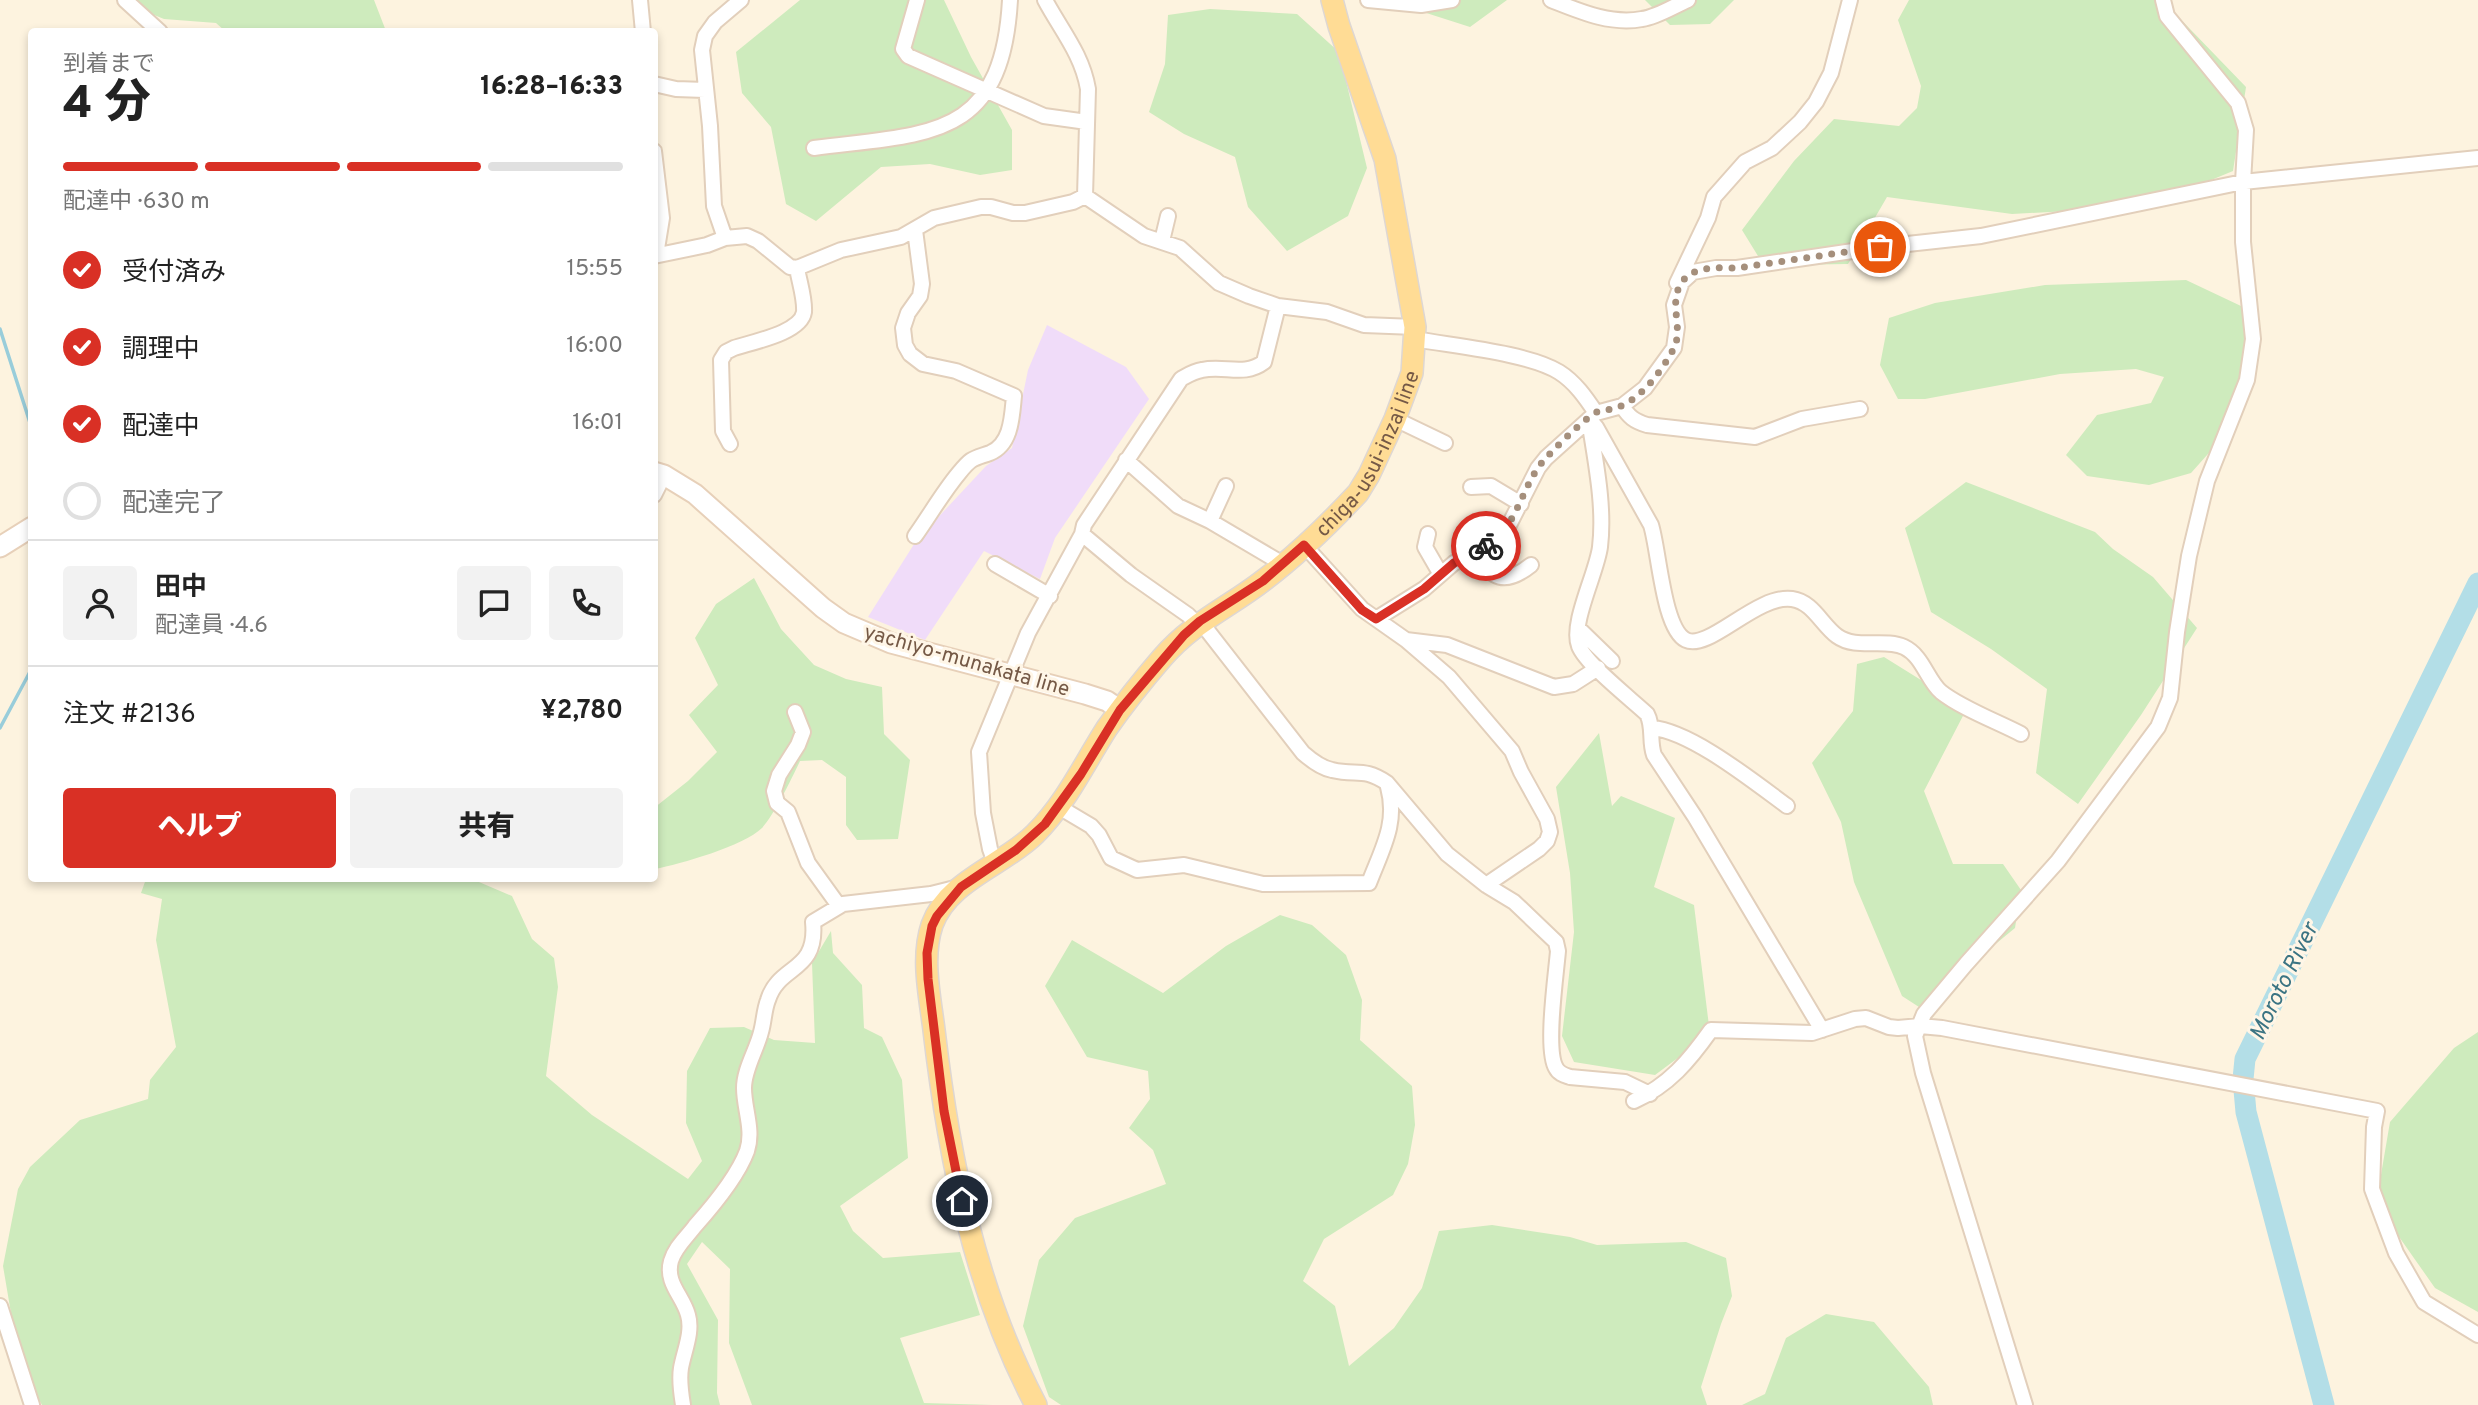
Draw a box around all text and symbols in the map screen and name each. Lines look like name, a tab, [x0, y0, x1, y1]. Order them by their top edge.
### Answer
text: 到着まで	[63, 51, 155, 80]
text: 16:28–16:33	[480, 71, 623, 104]
text: 4 分	[63, 76, 151, 135]
text: 配達中 · 630 m	[63, 188, 210, 217]
pin	[1850, 217, 1910, 277]
icon: bag	[1861, 228, 1899, 266]
icon: check	[63, 251, 101, 289]
text: 15:55	[566, 255, 623, 284]
text: 受付済み	[122, 257, 226, 290]
icon: check	[63, 328, 101, 366]
text: 16:00	[566, 332, 623, 361]
text: 調理中	[122, 334, 200, 367]
street label: chiga-usui-inzai line	[1311, 367, 1427, 544]
icon: check	[63, 405, 101, 443]
text: 16:01	[572, 409, 623, 438]
text: 配達中	[122, 411, 200, 444]
text: 配達完了	[122, 488, 226, 521]
courier	[1451, 511, 1521, 581]
icon: bike	[1467, 527, 1505, 565]
button: person	[63, 566, 137, 640]
button: chat	[457, 566, 531, 640]
button: phone	[549, 566, 623, 640]
text: 田中	[155, 572, 207, 605]
text: 配達員 · 4.6	[155, 612, 268, 641]
street label: yachiyo-munakata line	[861, 619, 1073, 704]
text: ¥2,780	[541, 695, 623, 728]
text: 注文 #2136	[63, 699, 196, 732]
button: ヘルプ	[63, 788, 336, 868]
button: 共有	[350, 788, 623, 868]
water label: Moroto River	[2244, 917, 2327, 1046]
pin	[932, 1171, 992, 1231]
icon: home	[943, 1182, 981, 1220]

